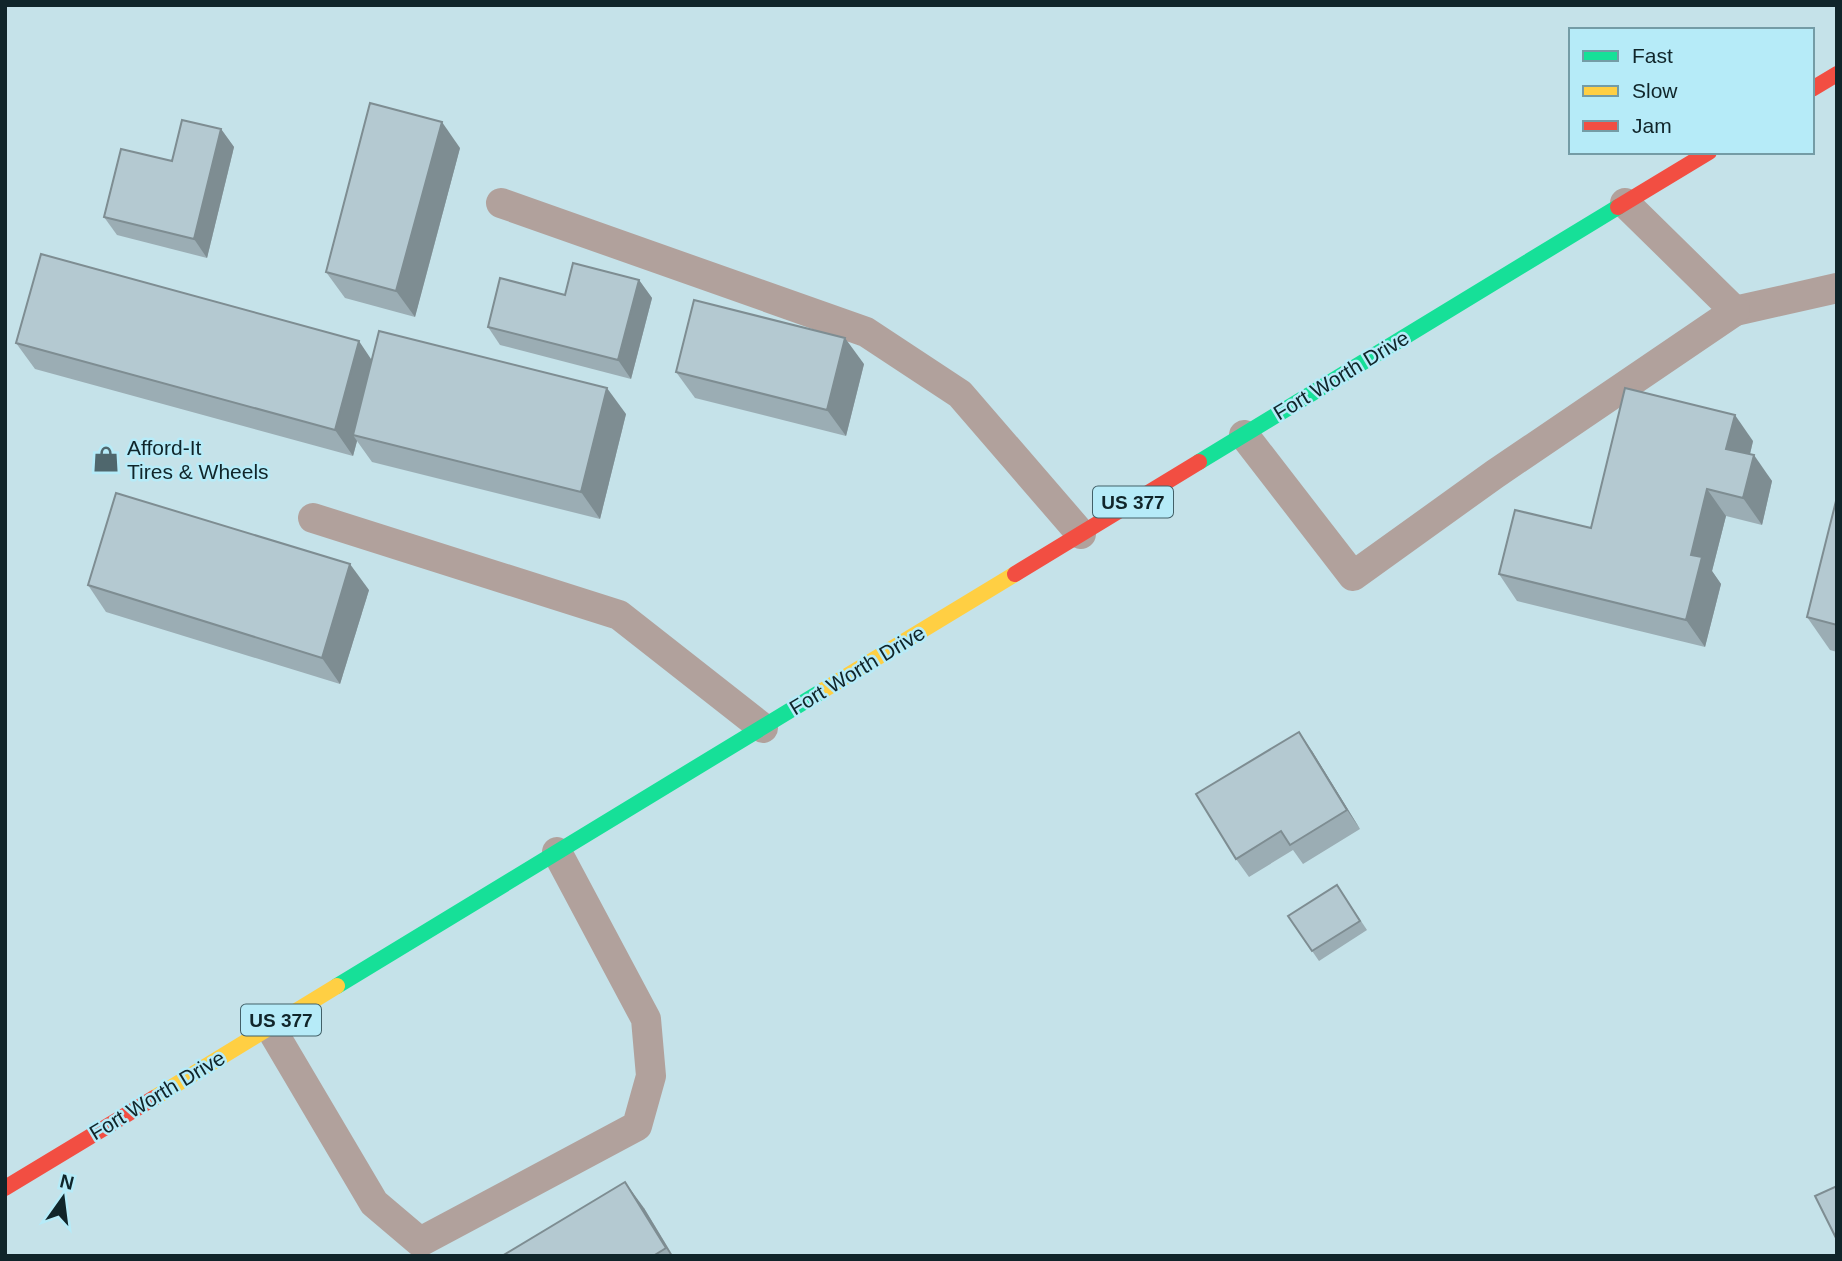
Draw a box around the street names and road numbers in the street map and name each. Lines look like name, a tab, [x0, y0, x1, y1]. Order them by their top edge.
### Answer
street label: Fort Worth Drive	[1269, 326, 1413, 424]
road number: US 377	[1093, 486, 1173, 517]
street label: Fort Worth Drive	[785, 621, 929, 719]
road number: US 377	[241, 1004, 321, 1036]
street label: Fort Worth Drive	[85, 1046, 229, 1144]

